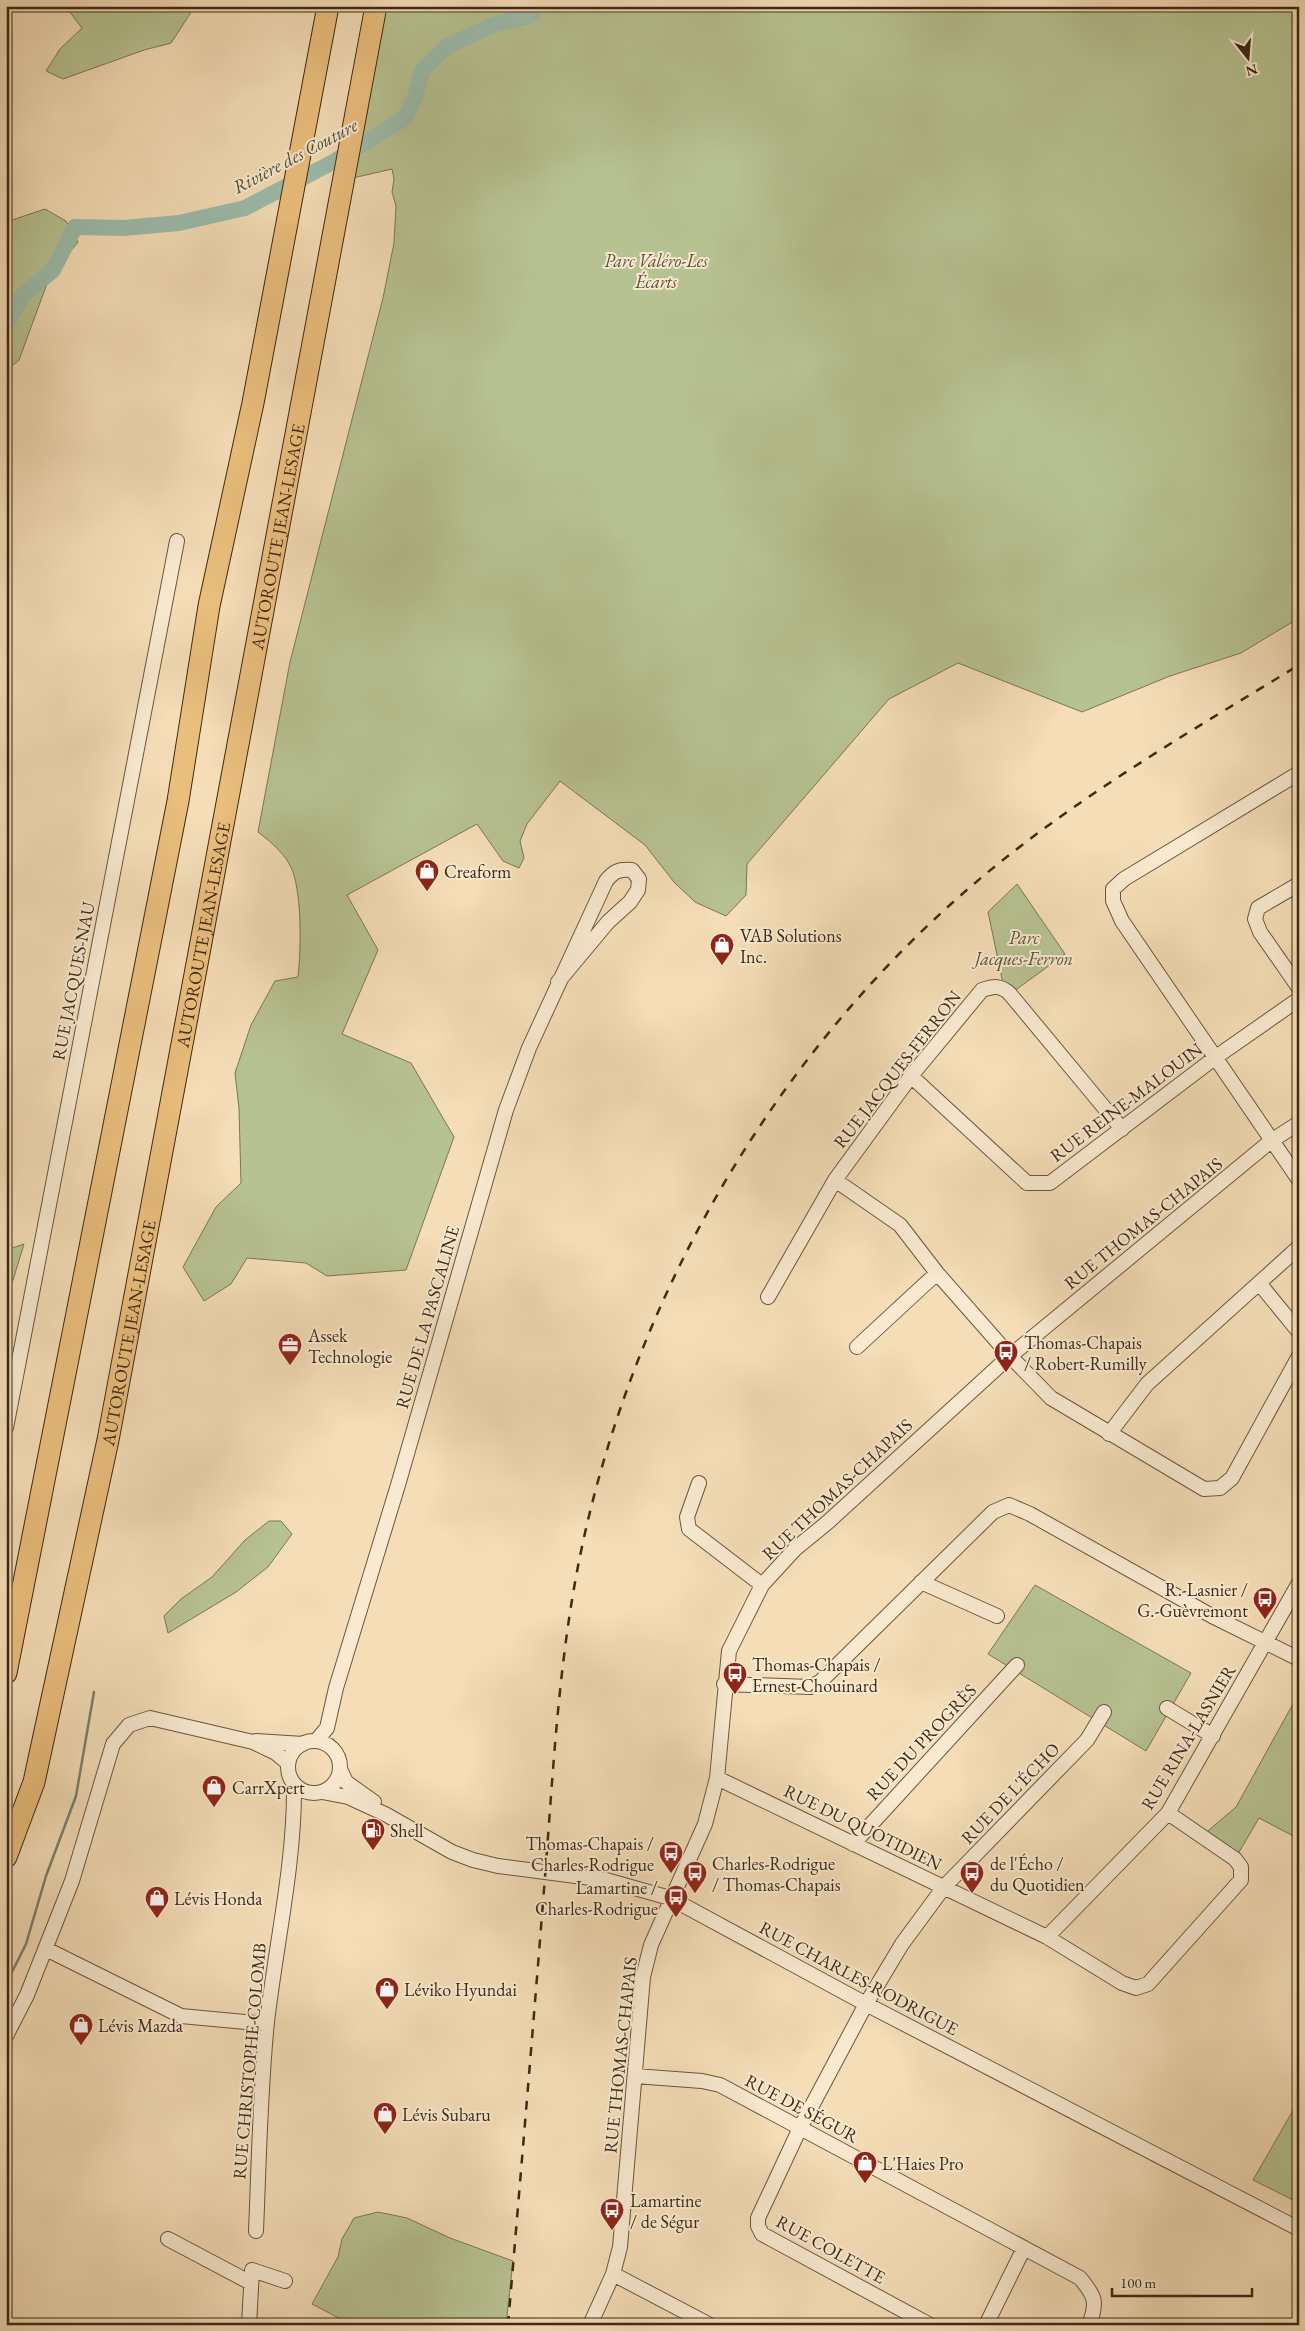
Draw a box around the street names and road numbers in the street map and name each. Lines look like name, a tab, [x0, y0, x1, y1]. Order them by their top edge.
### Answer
street label: AUTOROUTE JEAN-LESAGE	[244, 422, 309, 652]
street label: AUTOROUTE JEAN-LESAGE	[170, 820, 235, 1050]
street label: RUE JACQUES-NAU	[46, 899, 100, 1062]
street label: RUE JACQUES-FERRON	[828, 985, 966, 1153]
street label: RUE REINE-MALOUIN	[1045, 1037, 1207, 1167]
street label: RUE THOMAS-CHAPAIS	[1059, 1152, 1227, 1294]
street label: AUTOROUTE JEAN-LESAGE	[95, 1218, 160, 1449]
street label: RUE DE LA PASCALINE	[390, 1223, 464, 1411]
street label: RUE THOMAS-CHAPAIS	[757, 1413, 917, 1565]
street label: RUE RINA-LASNIER	[1136, 1660, 1240, 1814]
street label: RUE DU PROGRÈS	[861, 1679, 981, 1805]
street label: RUE DE L'ÉCHO	[956, 1737, 1064, 1849]
street label: RUE DU QUOTIDIEN	[780, 1779, 946, 1876]
street label: RUE CHARLES-RODRIGUE	[756, 1916, 962, 2040]
street label: RUE CHRISTOPHE-COLOMB	[227, 1942, 271, 2180]
street label: RUE THOMAS-CHAPAIS	[598, 1956, 642, 2154]
street label: RUE DE SÉGUR	[741, 2069, 863, 2148]
street label: RUE COLETTE	[772, 2210, 890, 2288]

